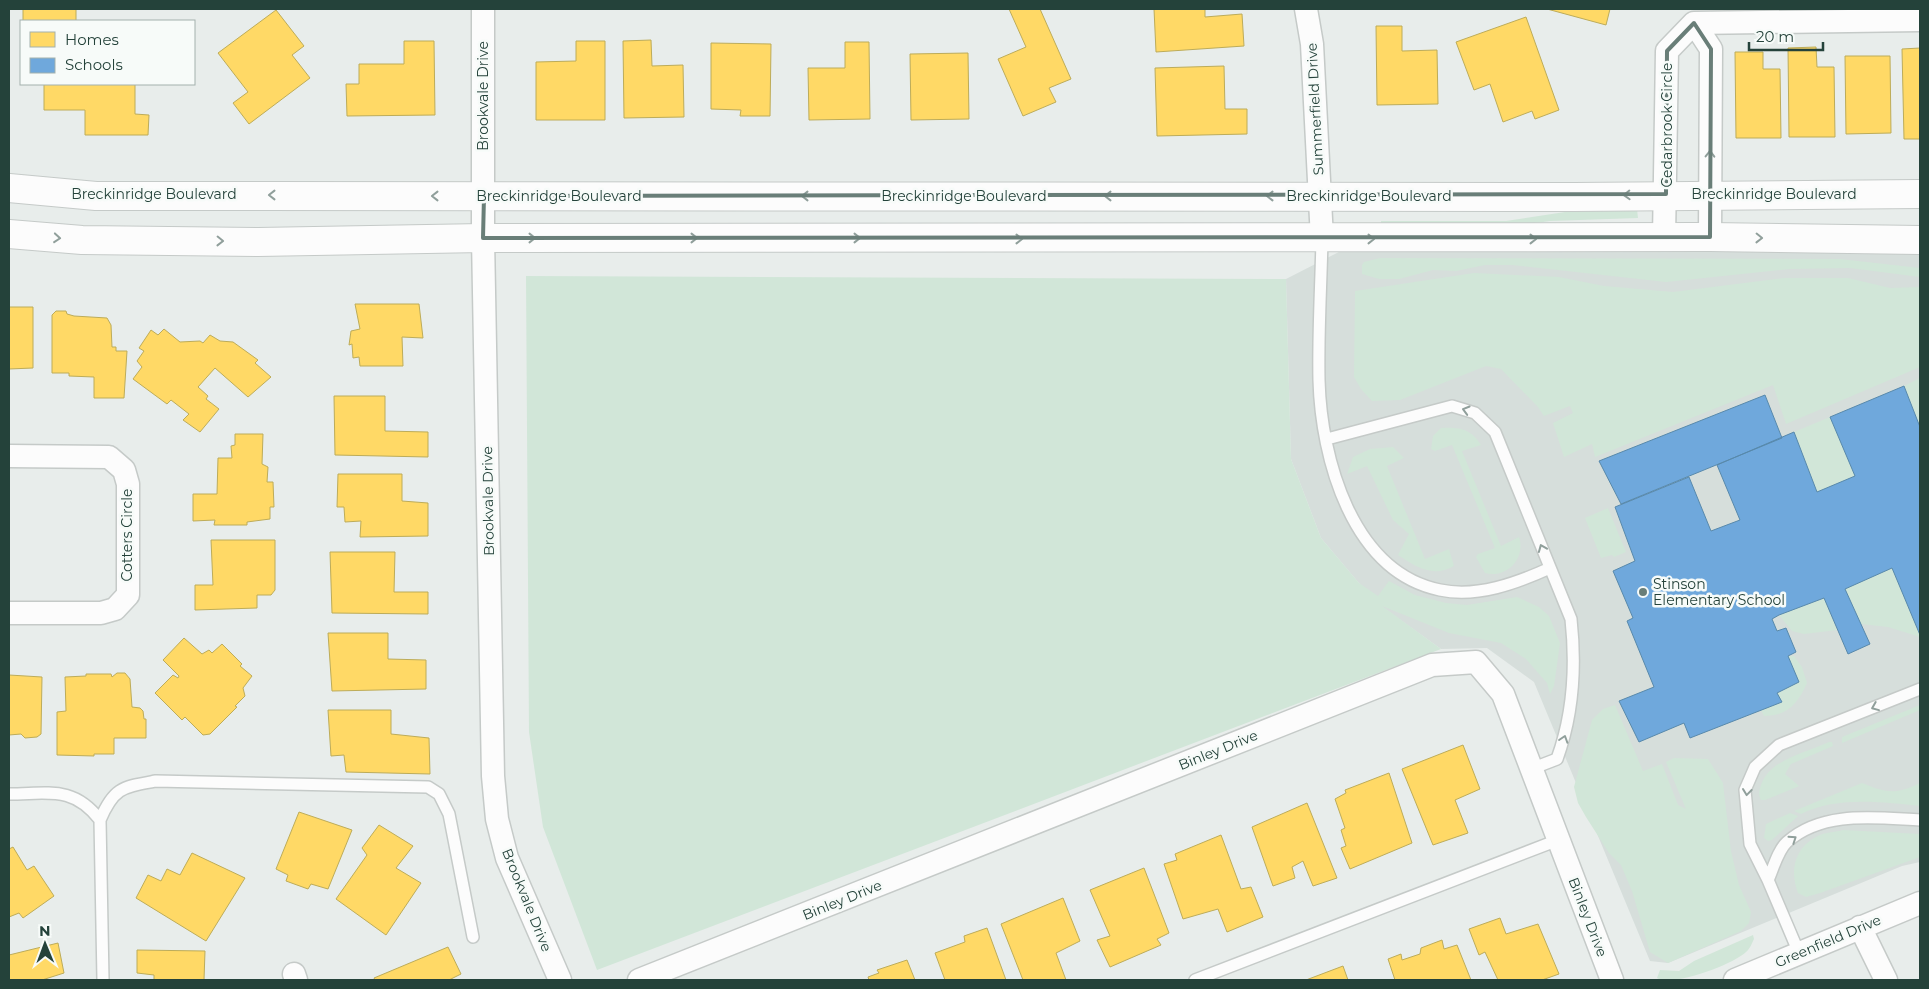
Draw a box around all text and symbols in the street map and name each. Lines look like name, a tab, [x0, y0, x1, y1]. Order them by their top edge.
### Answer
legend	[20, 20, 195, 85]
scale bar	[1749, 20, 1823, 52]
text: 20 m	[1756, 27, 1794, 46]
text: Homes	[65, 30, 119, 49]
street label: Brookvale Drive	[474, 41, 492, 151]
street label: Summerfield Drive	[1303, 42, 1327, 176]
text: Schools	[65, 55, 123, 74]
street label: Cedarbrook Circle	[1658, 63, 1676, 187]
one-way arrow	[1704, 149, 1715, 157]
street label: Breckinridge Boulevard	[71, 185, 237, 203]
street label: Breckinridge Boulevard	[1691, 185, 1857, 203]
street label: Breckinridge Boulevard	[476, 187, 642, 205]
street label: Breckinridge Boulevard	[881, 187, 1047, 205]
street label: Breckinridge Boulevard	[1286, 187, 1452, 205]
one-way arrow	[268, 190, 276, 200]
one-way arrow	[1622, 190, 1630, 201]
one-way arrow	[431, 191, 438, 201]
one-way arrow	[801, 191, 809, 201]
one-way arrow	[1104, 191, 1112, 201]
one-way arrow	[1266, 191, 1274, 201]
one-way arrow	[54, 233, 62, 244]
one-way arrow	[528, 233, 536, 243]
one-way arrow	[691, 233, 699, 243]
one-way arrow	[854, 233, 861, 243]
one-way arrow	[1756, 233, 1763, 243]
one-way arrow	[1016, 234, 1024, 244]
one-way arrow	[1368, 234, 1375, 244]
one-way arrow	[1530, 234, 1538, 244]
one-way arrow	[216, 236, 224, 246]
one-way arrow	[1462, 406, 1471, 416]
street label: Brookvale Drive	[478, 446, 498, 556]
street label: Cotters Circle	[118, 489, 136, 581]
one-way arrow	[1538, 544, 1548, 553]
place label: Stinson Elementary School	[1653, 575, 1785, 609]
marker: Stinson Elementary School	[1637, 586, 1649, 598]
one-way arrow	[1871, 701, 1880, 712]
street label: Binley Drive	[1176, 726, 1260, 774]
one-way arrow	[1558, 735, 1568, 744]
one-way arrow	[1742, 789, 1753, 797]
one-way arrow	[1787, 836, 1796, 845]
street label: Brookvale Drive	[498, 846, 556, 954]
street label: Binley Drive	[1565, 875, 1611, 959]
street label: Binley Drive	[800, 876, 884, 924]
street label: Greenfield Drive	[1772, 911, 1884, 971]
north arrow	[20, 919, 70, 969]
text: N	[39, 922, 51, 940]

